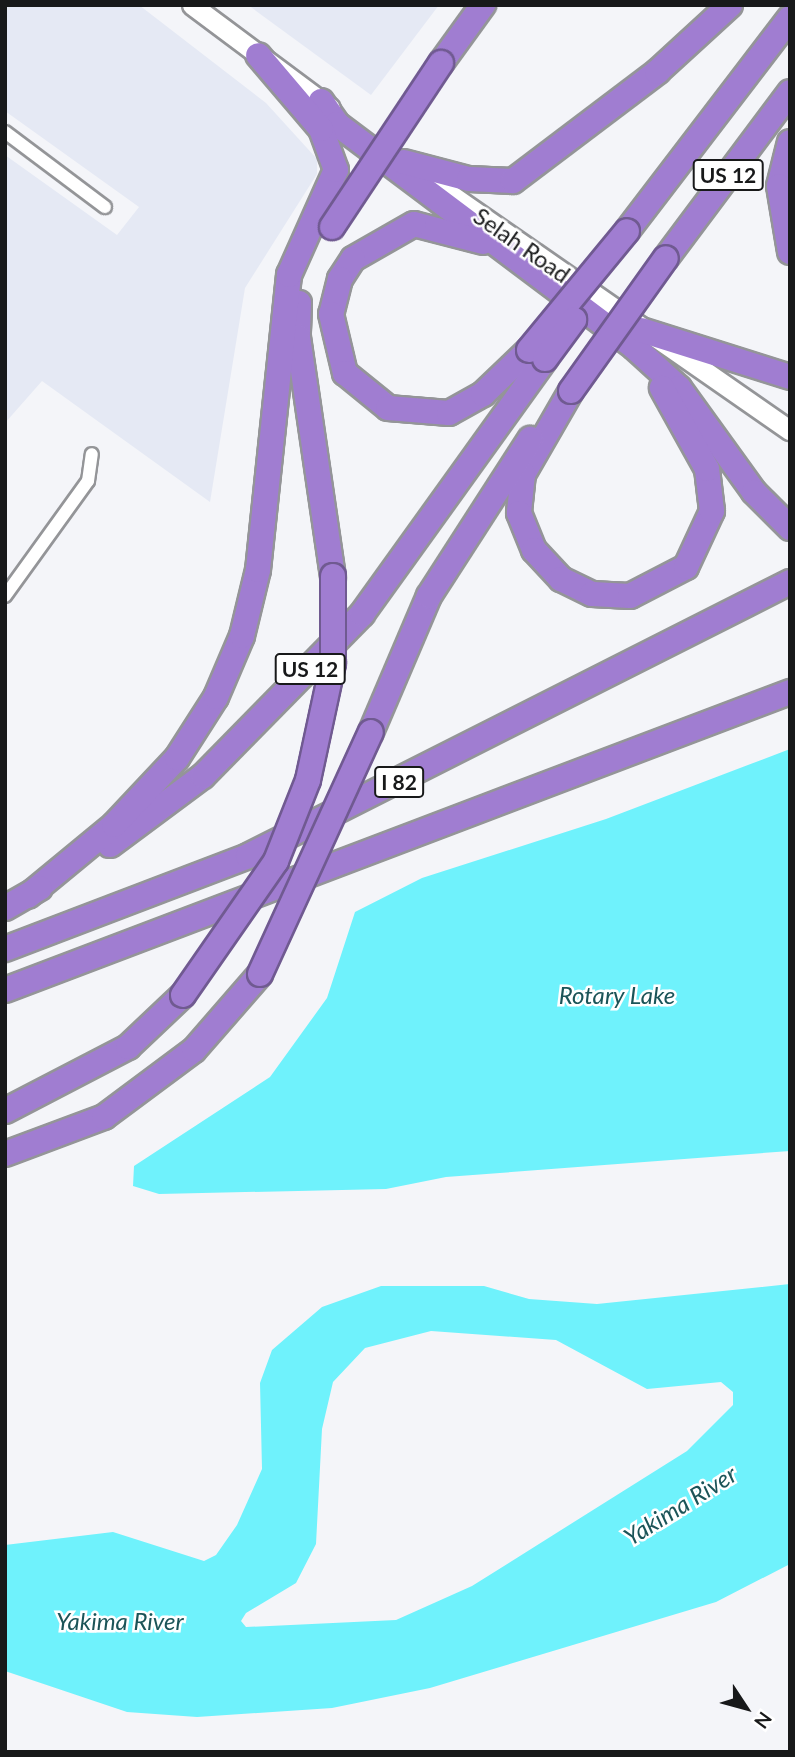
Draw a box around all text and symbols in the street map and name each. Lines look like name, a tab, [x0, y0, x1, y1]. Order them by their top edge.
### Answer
road number: US 12	[691, 158, 765, 192]
street label: Selah Road	[469, 202, 575, 288]
road number: US 12	[273, 652, 347, 686]
road number: I 82	[373, 764, 425, 800]
water label: Rotary Lake	[559, 981, 675, 1009]
water label: Yakima River	[618, 1459, 742, 1551]
water label: Yakima River	[56, 1607, 184, 1635]
north arrow	[711, 1673, 781, 1743]
text: N	[750, 1708, 777, 1733]

